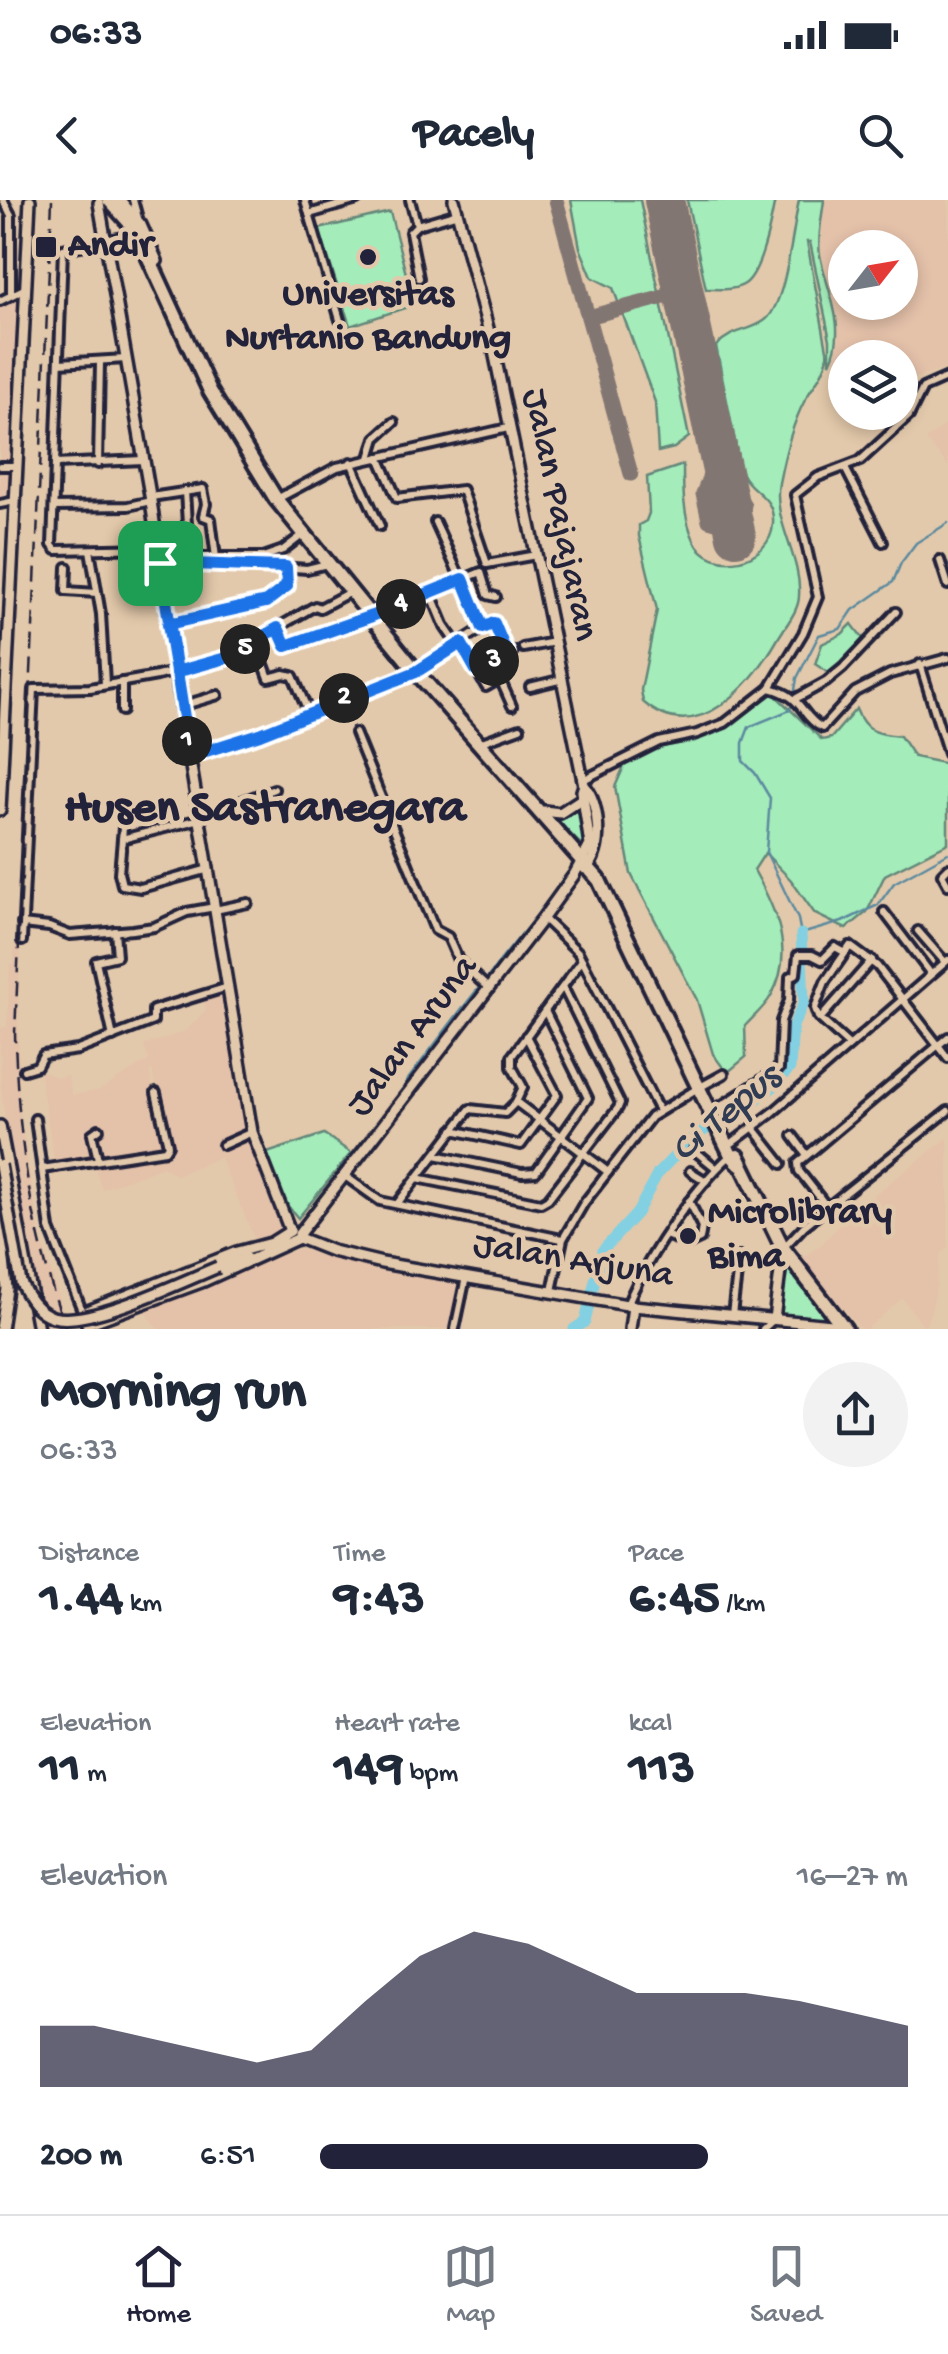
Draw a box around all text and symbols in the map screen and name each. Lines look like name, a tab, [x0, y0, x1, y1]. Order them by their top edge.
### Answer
text: 06:33	[50, 13, 142, 57]
icon: back	[40, 108, 95, 163]
icon: search	[853, 108, 908, 163]
text: Pacely	[414, 109, 534, 162]
place label: Andir	[67, 225, 156, 269]
north arrow	[828, 230, 918, 320]
map controls	[828, 230, 918, 430]
marker: Andir	[33, 234, 59, 260]
marker: Universitas Nurtanio Bandung	[357, 246, 379, 268]
place label: Universitas Nurtanio Bandung	[225, 274, 511, 362]
button: layers	[828, 340, 918, 430]
street label: Jalan Pajajaran	[510, 385, 606, 645]
pin	[118, 521, 203, 606]
icon: arrive	[133, 536, 188, 591]
pin: 4	[376, 579, 426, 629]
text: 4	[394, 587, 408, 620]
pin: 5	[220, 624, 270, 674]
text: 5	[238, 632, 252, 665]
pin: 3	[469, 636, 519, 686]
text: 3	[487, 644, 501, 677]
pin: 2	[319, 673, 369, 723]
text: 2	[337, 681, 351, 714]
pin: 1	[162, 716, 212, 766]
text: 1	[181, 724, 193, 757]
district label: Husen Sastranegara	[64, 782, 468, 839]
street label: Jalan Aruna	[339, 946, 490, 1126]
water label: Ci Tepus	[662, 1053, 794, 1174]
place label: Microlibrary Bima	[706, 1192, 892, 1280]
street label: Jalan Arjuna	[470, 1224, 678, 1300]
marker: Microlibrary Bima	[677, 1225, 699, 1247]
button: share	[803, 1362, 908, 1467]
text: Morning run	[40, 1363, 306, 1427]
text: 06:33	[40, 1433, 118, 1471]
text: Distance	[40, 1538, 139, 1571]
text: Time	[334, 1538, 386, 1571]
text: Pace	[629, 1538, 684, 1571]
text: 1.44	[40, 1571, 123, 1630]
text: 9:43	[334, 1571, 425, 1630]
text: 6:45	[629, 1571, 720, 1630]
text: km	[123, 1588, 162, 1621]
text: /km	[720, 1588, 765, 1621]
text: Elevation	[40, 1708, 151, 1741]
text: Heart rate	[334, 1708, 460, 1741]
text: kcal	[629, 1708, 672, 1741]
text: 11	[40, 1741, 80, 1800]
text: 149	[334, 1741, 403, 1800]
text: 113	[629, 1741, 695, 1800]
text: m	[80, 1758, 107, 1791]
text: bpm	[403, 1758, 458, 1791]
text: Elevation	[40, 1859, 167, 1897]
text: 16–27 m	[797, 1859, 908, 1897]
text: 200 m	[40, 2138, 122, 2176]
text: 6:51	[200, 2138, 256, 2176]
tab: Home	[126, 2239, 191, 2332]
tab: Map	[443, 2239, 498, 2332]
tab: Saved	[750, 2239, 822, 2332]

